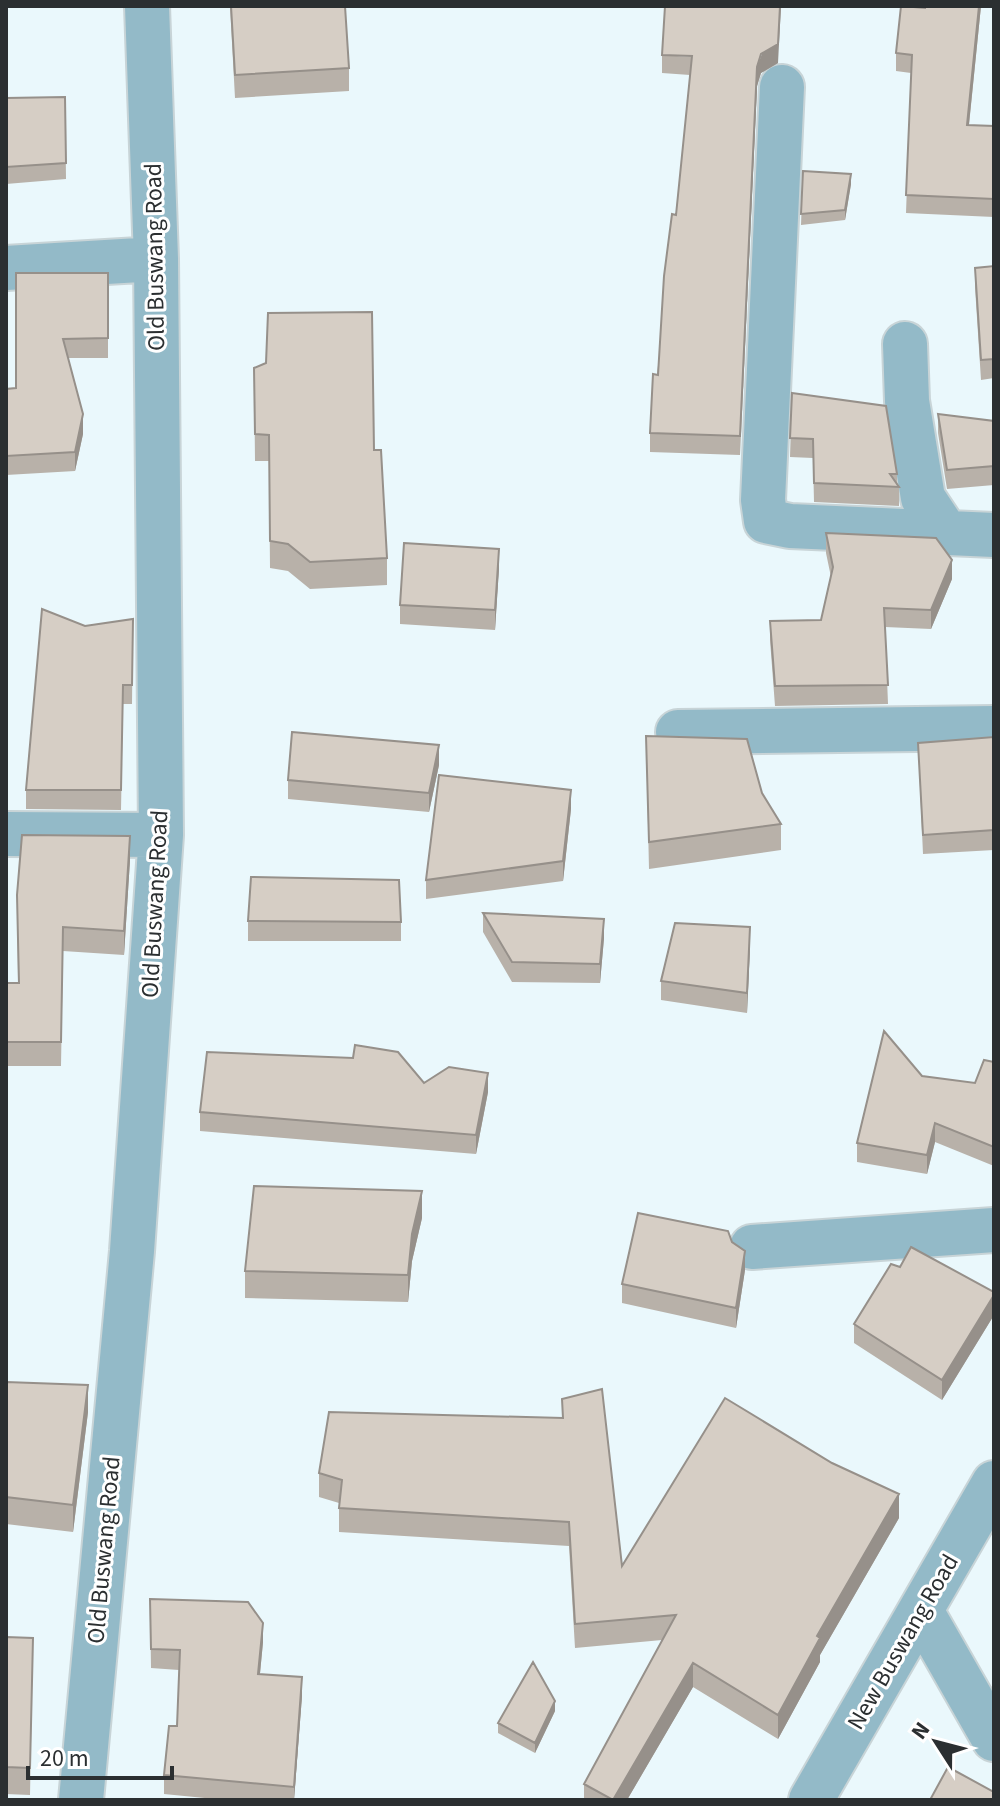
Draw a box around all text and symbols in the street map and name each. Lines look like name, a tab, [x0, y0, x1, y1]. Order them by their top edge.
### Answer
street label: Old Buswang Road	[136, 163, 174, 351]
street label: Old Buswang Road	[133, 809, 177, 999]
street label: Old Buswang Road	[78, 1455, 130, 1645]
street label: New Buswang Road	[841, 1549, 965, 1735]
north arrow	[896, 1702, 976, 1782]
scale bar	[28, 1730, 172, 1780]
text: 20 m	[40, 1741, 89, 1776]

